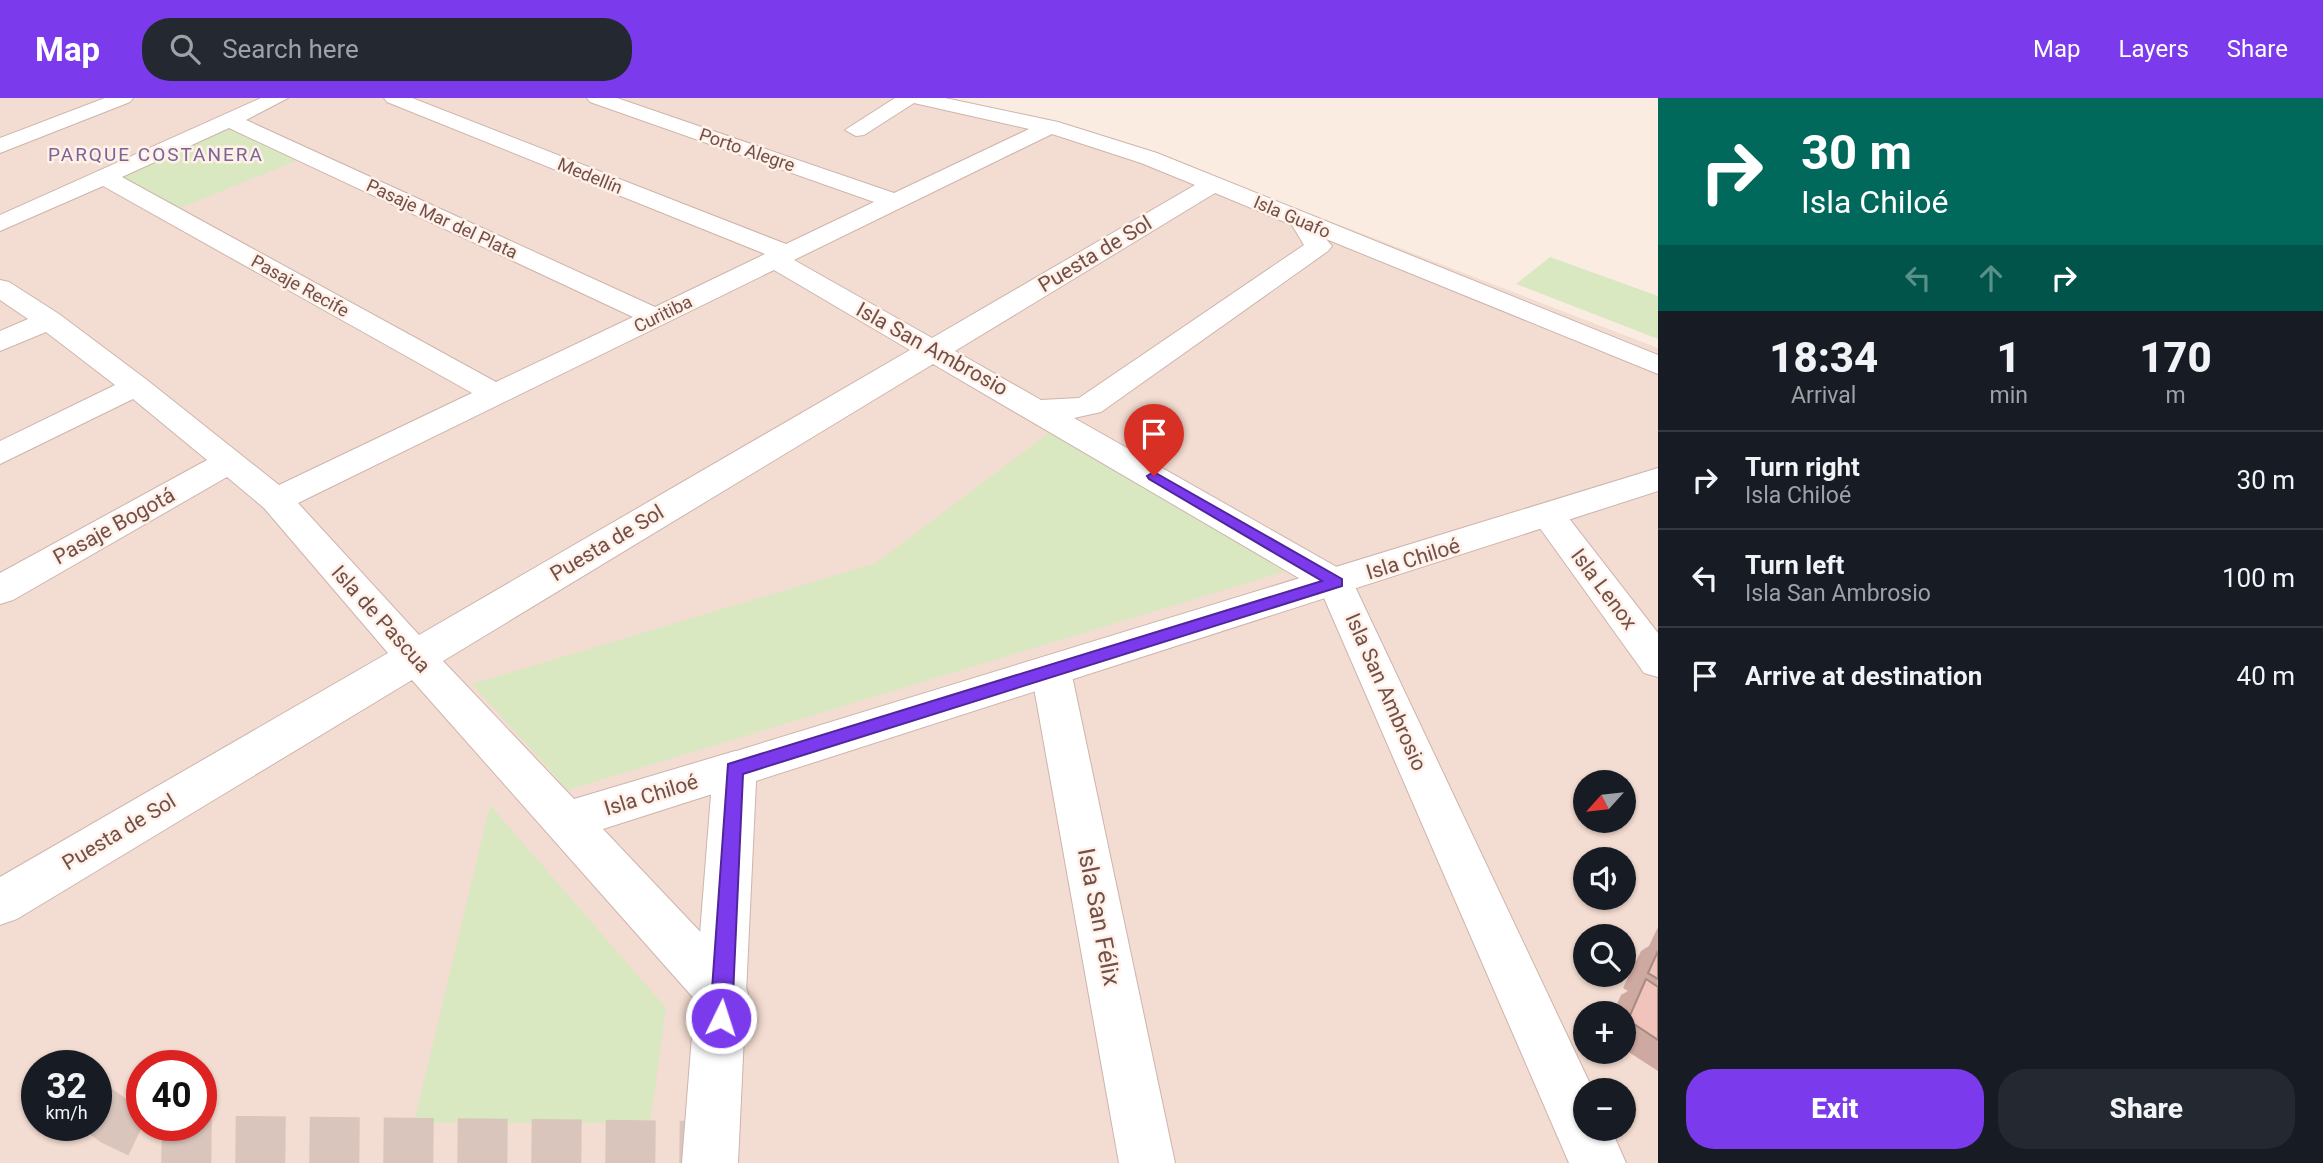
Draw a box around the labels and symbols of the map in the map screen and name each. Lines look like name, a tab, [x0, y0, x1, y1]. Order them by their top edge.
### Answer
street label: Porto Alegre	[697, 123, 798, 176]
district label: PARQUE COSTANERA	[48, 143, 264, 166]
street label: Medellín	[555, 153, 626, 198]
street label: Pasaje Mar del Plata	[363, 174, 521, 263]
street label: Isla Guafo	[1251, 191, 1334, 242]
street label: Puesta de Sol	[1034, 211, 1156, 297]
street label: Pasaje Recife	[248, 250, 353, 321]
street label: Curitiba	[630, 290, 695, 337]
street label: Isla San Ambrosio	[852, 297, 1012, 401]
pin	[1124, 404, 1184, 476]
street label: Pasaje Bogotá	[49, 483, 179, 569]
street label: Puesta de Sol	[546, 500, 668, 586]
street label: Isla Chiloé	[1363, 533, 1463, 585]
street label: Isla Lenox	[1566, 544, 1642, 634]
street label: Isla de Pascua	[327, 560, 435, 678]
street label: Isla San Ambrosio	[1341, 610, 1431, 774]
street label: Isla Chiloé	[601, 769, 701, 821]
north arrow	[1573, 770, 1636, 833]
street label: Puesta de Sol	[58, 789, 180, 875]
street label: Isla San Félix	[1072, 846, 1126, 988]
position arrow	[684, 981, 758, 1055]
speed limit sign: 40	[126, 1050, 217, 1141]

